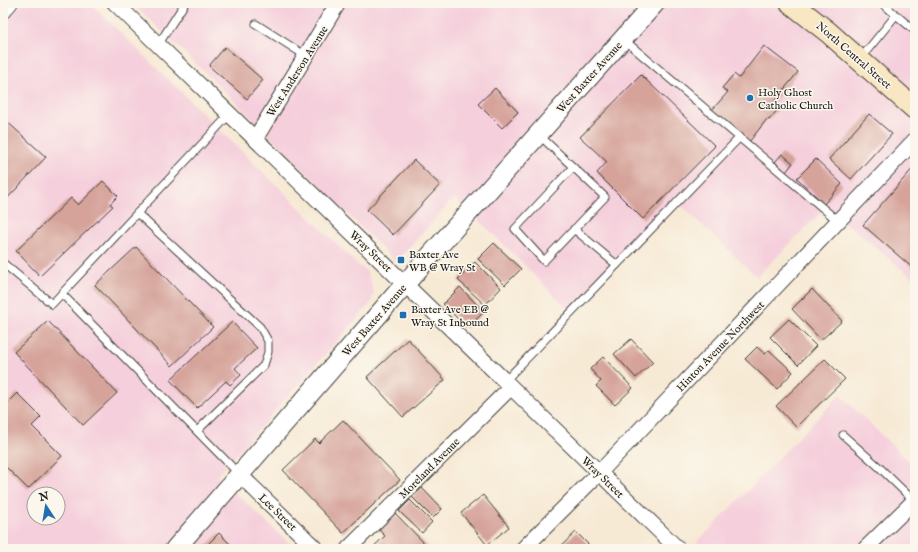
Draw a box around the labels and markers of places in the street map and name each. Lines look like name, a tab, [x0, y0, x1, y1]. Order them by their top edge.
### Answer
place label: Holy Ghost Catholic Church	[758, 86, 833, 113]
marker: Holy Ghost Catholic Church	[745, 93, 755, 103]
place label: Baxter Ave WB @ Wray St	[409, 248, 476, 275]
marker: Baxter Ave WB @ Wray St	[396, 255, 406, 265]
place label: Baxter Ave EB @ Wray St Inbound	[411, 303, 489, 330]
marker: Baxter Ave EB @ Wray St Inbound	[398, 310, 408, 320]

